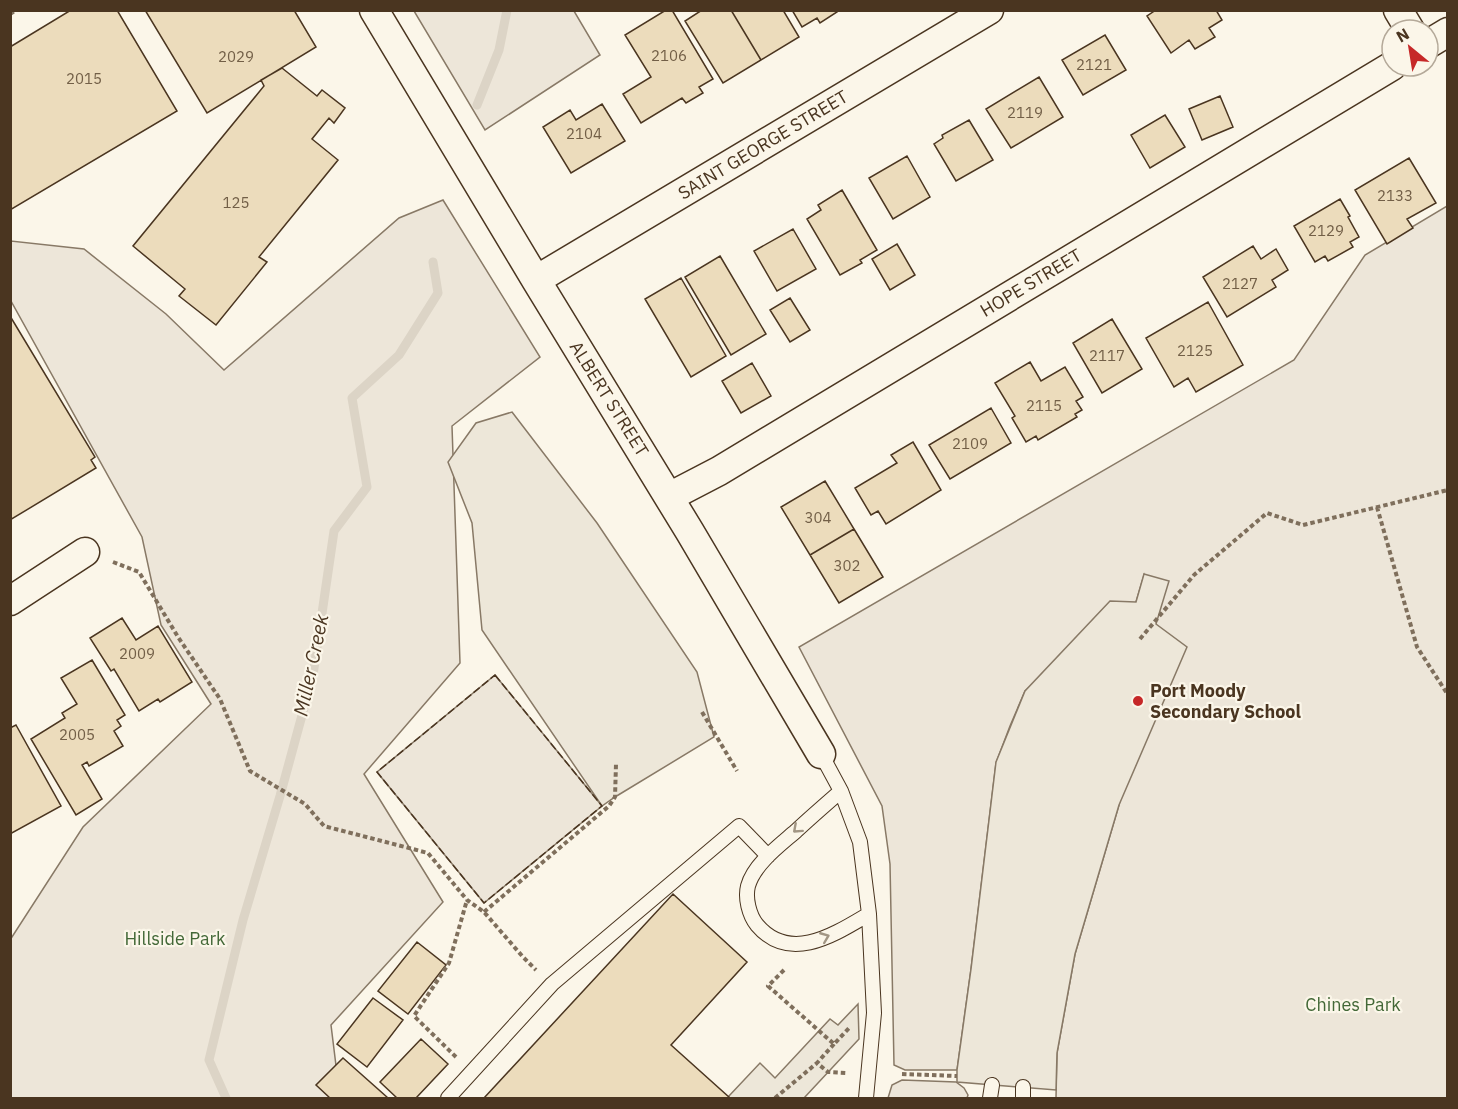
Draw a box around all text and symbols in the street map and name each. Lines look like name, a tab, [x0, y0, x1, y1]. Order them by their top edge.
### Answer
north arrow	[1380, 18, 1440, 78]
text: N	[1392, 23, 1413, 47]
house number: 2106	[651, 46, 687, 65]
house number: 2029	[218, 47, 254, 66]
house number: 2121	[1076, 55, 1112, 74]
house number: 2015	[66, 69, 102, 88]
street label: SAINT GEORGE STREET	[674, 85, 852, 204]
house number: 2119	[1007, 103, 1043, 122]
house number: 2104	[566, 124, 602, 143]
house number: 2133	[1377, 186, 1413, 205]
house number: 125	[222, 193, 250, 212]
house number: 2129	[1308, 221, 1344, 240]
street label: HOPE STREET	[976, 243, 1086, 322]
house number: 2127	[1222, 274, 1258, 293]
street label: ALBERT STREET	[565, 337, 654, 461]
house number: 2125	[1177, 341, 1213, 360]
house number: 2117	[1089, 346, 1125, 365]
house number: 2115	[1026, 396, 1062, 415]
house number: 2109	[952, 434, 988, 453]
house number: 304	[804, 508, 832, 527]
house number: 302	[833, 556, 861, 575]
water label: Miller Creek	[287, 611, 335, 718]
house number: 2009	[119, 644, 155, 663]
place label: Port Moody Secondary School	[1150, 679, 1301, 723]
marker: Port Moody Secondary School	[1131, 694, 1145, 708]
house number: 2005	[59, 725, 95, 744]
one-way arrow	[793, 822, 804, 833]
park label: Hillside Park	[124, 927, 226, 950]
one-way arrow	[819, 932, 830, 944]
park label: Chines Park	[1305, 993, 1401, 1016]

